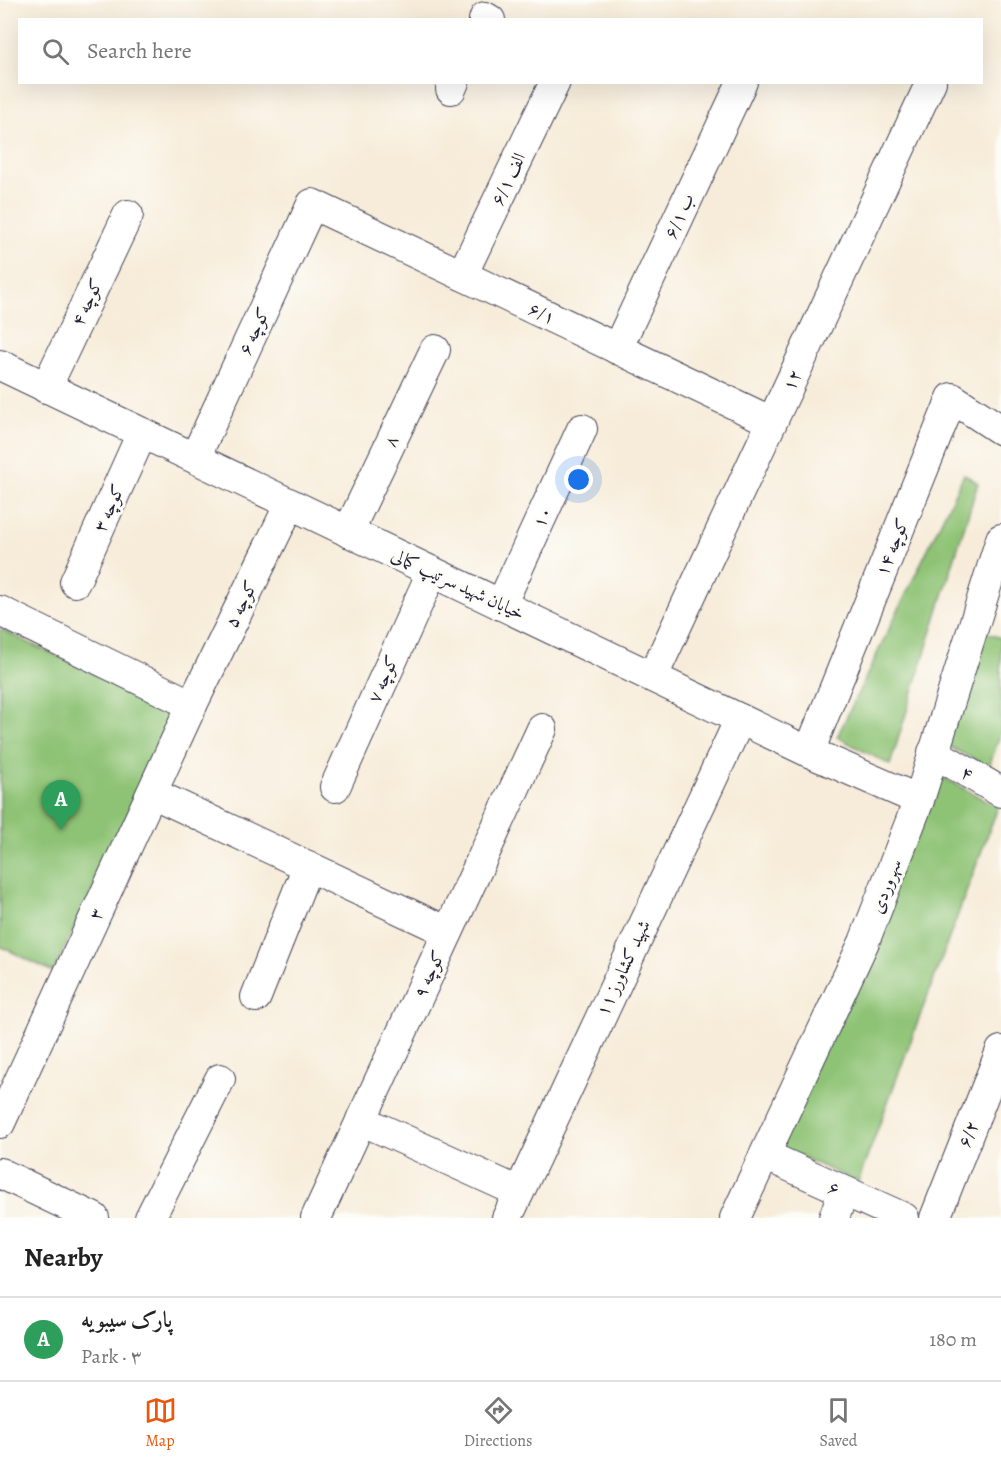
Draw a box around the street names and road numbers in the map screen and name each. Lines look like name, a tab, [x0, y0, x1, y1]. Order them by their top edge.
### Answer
street label: ۶/۱ الف	[485, 149, 531, 209]
street label: ۶/۱ ب	[658, 190, 700, 242]
street label: کوچه ۴	[66, 274, 109, 330]
street label: ۶/۱	[525, 296, 559, 330]
street label: کوچه ۶	[233, 303, 276, 359]
street label: ۱۲	[777, 365, 807, 395]
street label: ۸	[378, 431, 404, 451]
street label: کوچه ۳	[88, 480, 131, 536]
street label: ۱۰	[527, 502, 557, 532]
street label: کوچه ۱۴	[870, 514, 915, 580]
street label: خیابان شهید سرتیپ کمالی	[387, 543, 528, 627]
street label: کوچه ۵	[219, 576, 264, 632]
street label: کوچه ۷	[362, 651, 405, 707]
street label: ۴	[956, 760, 978, 786]
street label: سهروردی	[865, 855, 907, 917]
street label: ۳	[83, 904, 109, 924]
street label: ۱۱ شهید کشاورز	[590, 916, 656, 1020]
street label: کوچه ۹	[408, 946, 451, 1002]
street label: ۶/۲	[952, 1117, 984, 1151]
street label: ۶	[824, 1175, 844, 1201]

